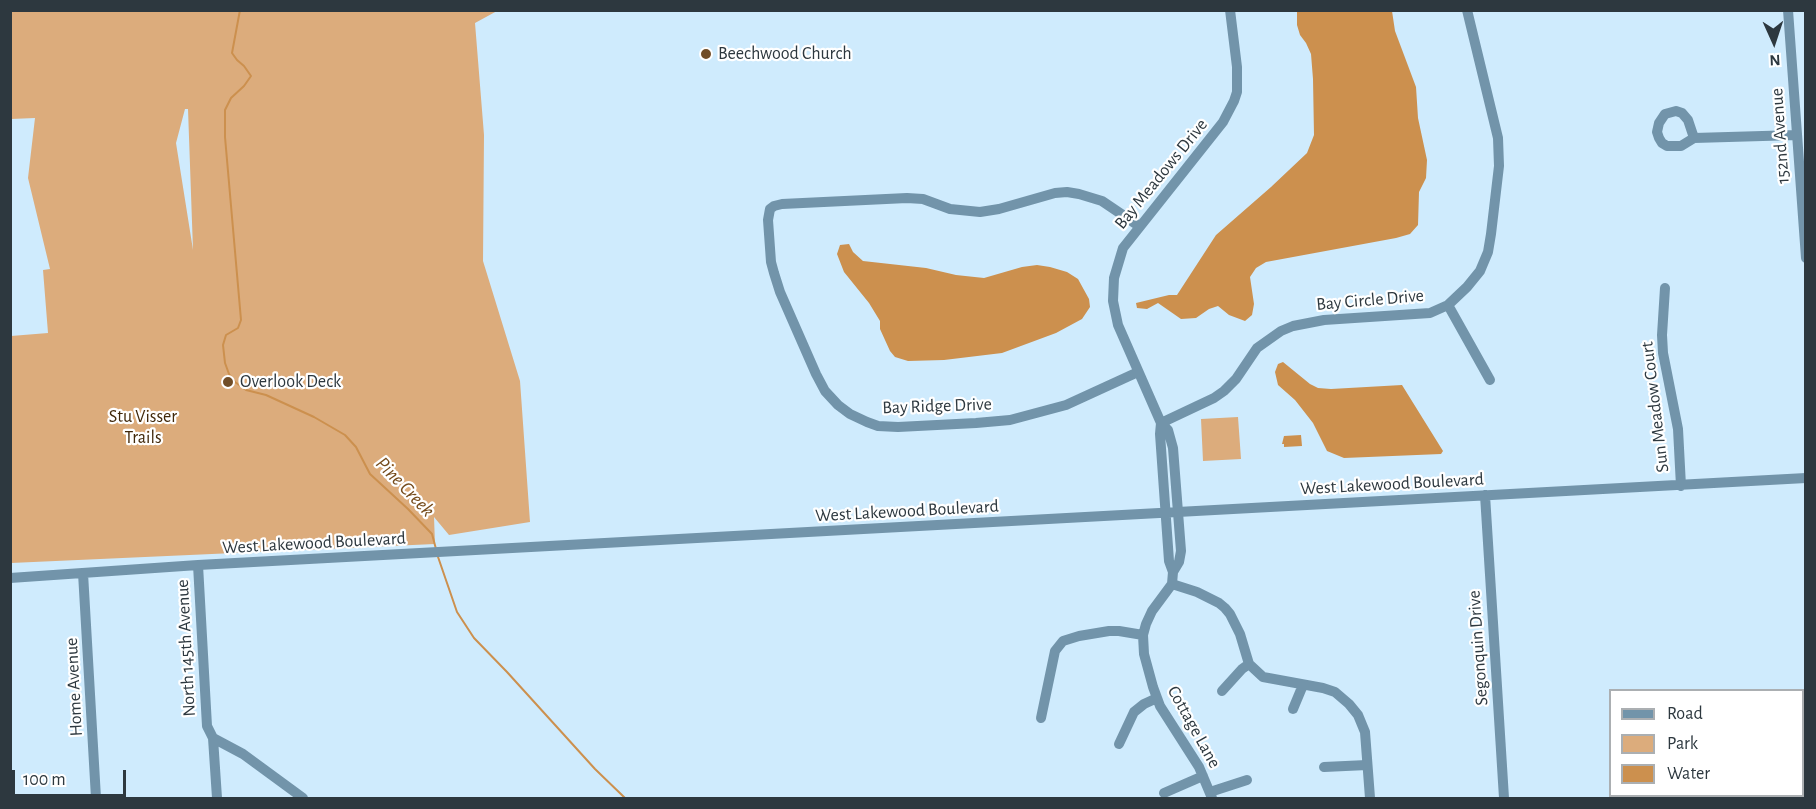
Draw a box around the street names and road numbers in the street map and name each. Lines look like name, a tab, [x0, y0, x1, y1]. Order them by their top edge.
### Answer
street label: 152nd Avenue	[1766, 87, 1794, 185]
street label: Bay Meadows Drive	[1110, 114, 1212, 234]
street label: Bay Circle Drive	[1315, 285, 1425, 315]
street label: Sun Meadow Court	[1636, 340, 1674, 474]
street label: Bay Ridge Drive	[882, 393, 992, 419]
street label: West Lakewood Boulevard	[1300, 468, 1484, 500]
street label: West Lakewood Boulevard	[815, 495, 999, 527]
street label: West Lakewood Boulevard	[222, 527, 406, 559]
street label: North 145th Avenue	[172, 579, 200, 717]
street label: Segonquin Drive	[1463, 590, 1493, 706]
street label: Home Avenue	[61, 637, 87, 737]
street label: Cottage Lane	[1163, 682, 1225, 772]

